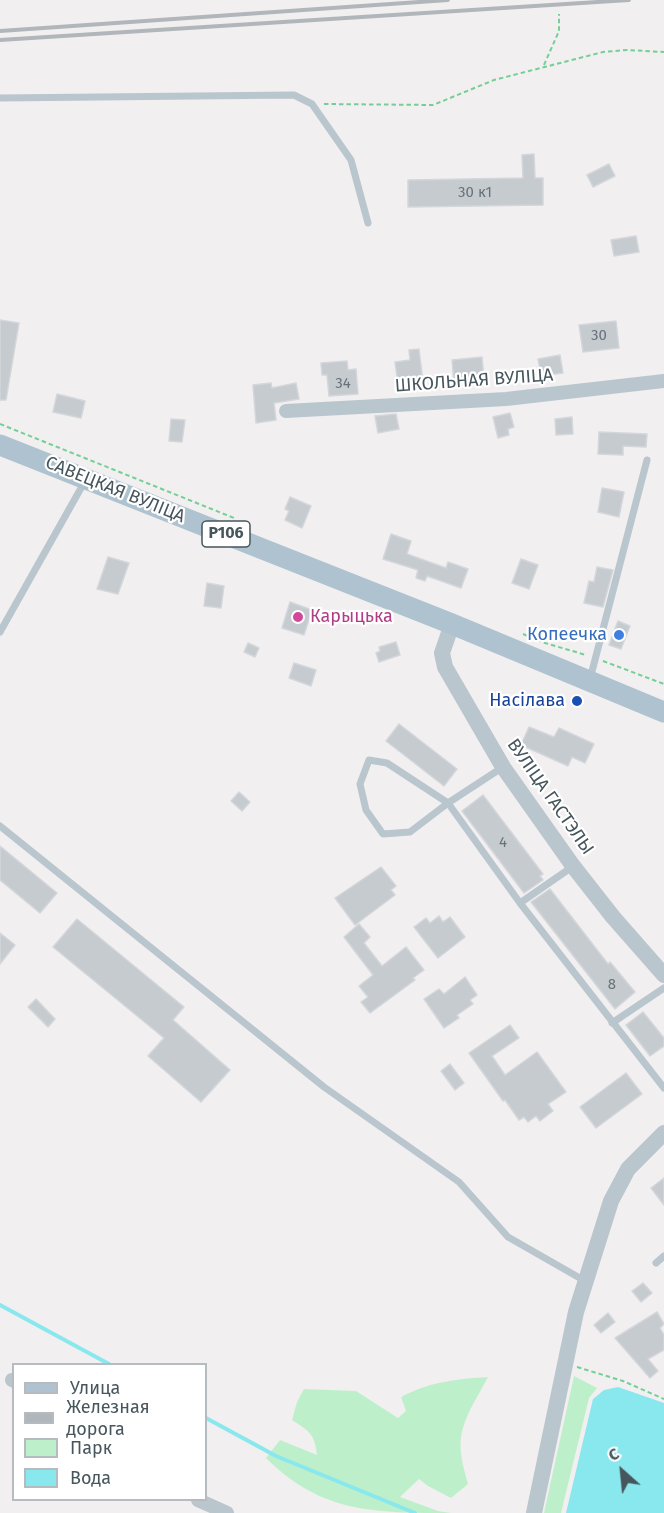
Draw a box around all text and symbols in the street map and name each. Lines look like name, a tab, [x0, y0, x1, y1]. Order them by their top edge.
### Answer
house number: 30 к1	[458, 184, 492, 202]
house number: 30	[591, 327, 607, 345]
street label: ШКОЛЬНАЯ ВУЛІЦА	[394, 365, 554, 397]
house number: 34	[335, 375, 351, 393]
street label: САВЕЦКАЯ ВУЛІЦА	[42, 452, 188, 528]
road number: Р106	[202, 521, 250, 547]
place label: Карыцька	[310, 606, 393, 628]
marker: Карыцька	[291, 610, 305, 624]
place label: Копеечка	[527, 624, 607, 646]
marker: Копеечка	[612, 628, 626, 642]
place label: Насілава	[489, 690, 565, 712]
marker: Насілава	[570, 694, 584, 708]
street label: ВУЛІЦА ГАСТЭЛЫ	[502, 735, 598, 859]
house number: 4	[499, 834, 507, 852]
house number: 8	[608, 976, 616, 994]
legend	[12, 1363, 207, 1501]
text: Улица	[70, 1377, 120, 1399]
text: Железная дорога	[66, 1396, 150, 1440]
text: Парк	[70, 1437, 112, 1459]
north arrow	[592, 1441, 652, 1501]
text: С	[605, 1444, 622, 1465]
text: Вода	[70, 1467, 111, 1489]

